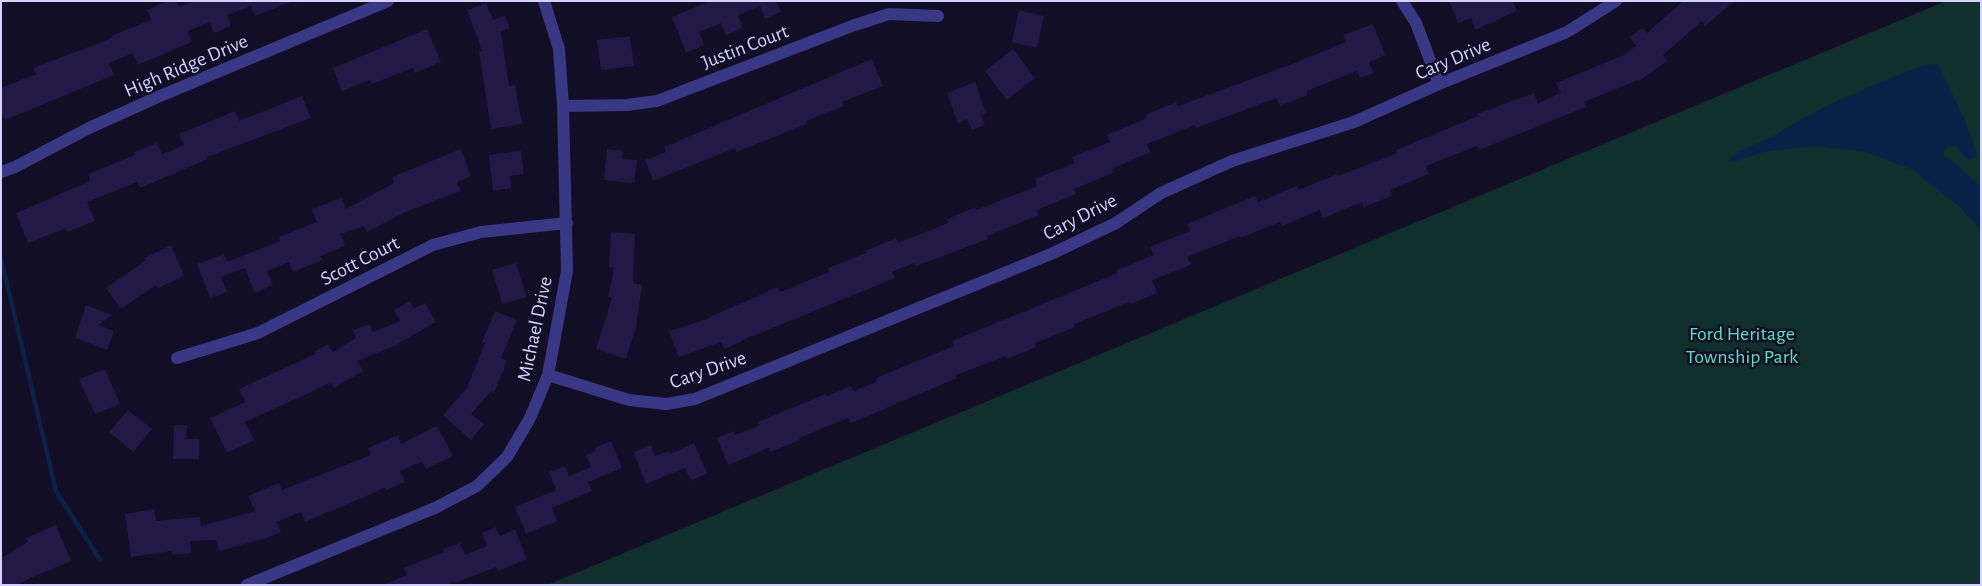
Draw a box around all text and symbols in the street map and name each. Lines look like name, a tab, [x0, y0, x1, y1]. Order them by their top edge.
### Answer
street label: Justin Court	[698, 19, 792, 75]
street label: High Ridge Drive	[121, 29, 251, 103]
street label: Cary Drive	[1412, 32, 1494, 86]
street label: Cary Drive	[1039, 188, 1121, 246]
street label: Scott Court	[317, 231, 403, 291]
street label: Michael Drive	[512, 274, 558, 384]
park label: Ford Heritage Township Park	[1686, 322, 1798, 369]
street label: Cary Drive	[666, 346, 750, 394]

